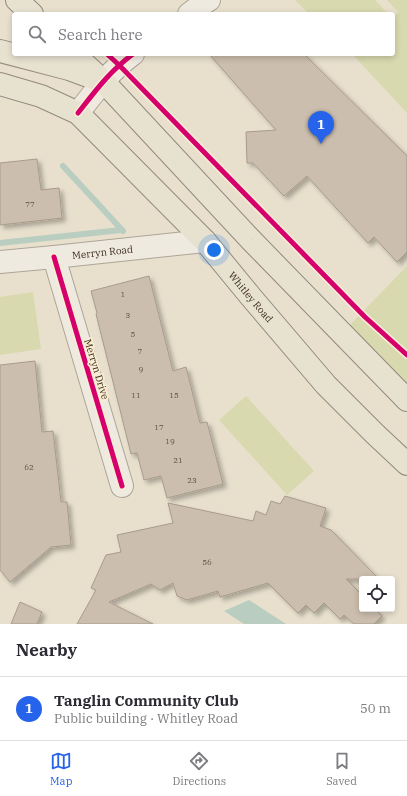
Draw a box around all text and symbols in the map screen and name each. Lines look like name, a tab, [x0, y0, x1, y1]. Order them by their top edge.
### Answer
search box	[12, 12, 395, 56]
icon: search	[26, 23, 48, 45]
text: Search here	[58, 25, 143, 44]
pin: 1	[308, 111, 334, 144]
house number: 77	[25, 199, 35, 209]
your location	[204, 240, 224, 260]
street label: Merryn Road	[71, 243, 134, 262]
street label: Whitley Road	[226, 269, 276, 325]
house number: 1	[121, 289, 126, 299]
house number: 3	[126, 310, 131, 320]
house number: 5	[131, 329, 136, 339]
street label: Merryn Drive	[81, 337, 112, 401]
house number: 7	[138, 346, 143, 356]
house number: 9	[139, 364, 144, 374]
house number: 11	[131, 390, 141, 400]
house number: 15	[169, 390, 179, 400]
house number: 17	[154, 422, 164, 432]
house number: 19	[165, 436, 175, 446]
house number: 21	[173, 455, 183, 465]
house number: 62	[24, 462, 34, 472]
house number: 23	[187, 475, 197, 485]
house number: 56	[202, 557, 212, 567]
map controls	[359, 576, 395, 612]
button: locate	[359, 576, 395, 612]
text: Nearby	[16, 639, 77, 661]
text: Tanglin Community Club	[54, 691, 239, 710]
text: 1	[25, 700, 33, 717]
text: 50 m	[360, 700, 391, 717]
text: Public building · Whitley Road	[54, 710, 238, 727]
tab: Map	[50, 750, 72, 788]
tab: Directions	[172, 750, 226, 788]
tab: Saved	[326, 750, 357, 788]

